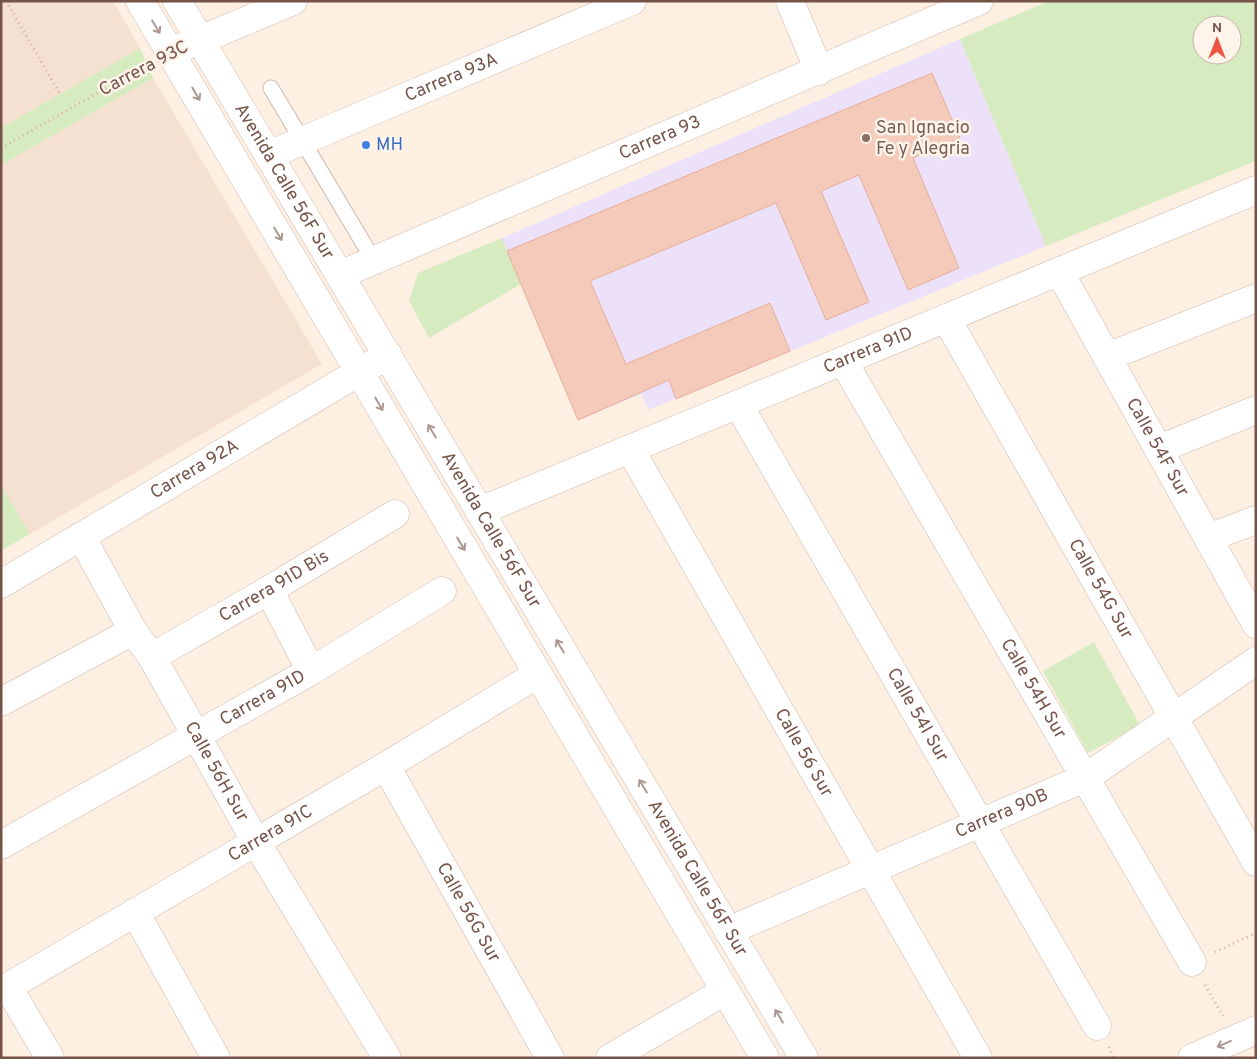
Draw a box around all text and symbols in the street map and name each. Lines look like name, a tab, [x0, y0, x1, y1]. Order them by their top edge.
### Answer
north arrow	[1192, 15, 1242, 65]
one-way arrow	[151, 19, 161, 33]
text: N	[1212, 20, 1222, 37]
street label: Carrera 93C	[95, 36, 193, 102]
street label: Carrera 93A	[401, 48, 501, 108]
one-way arrow	[191, 87, 201, 101]
street label: Avenida Calle 56F Sur	[229, 99, 339, 264]
street label: Carrera 93	[615, 110, 704, 166]
place label: San Ignacio Fe y Alegria	[876, 117, 970, 161]
marker: San Ignacio Fe y Alegria	[860, 132, 872, 144]
place label: MH	[376, 134, 403, 157]
marker: MH	[360, 139, 372, 151]
one-way arrow	[274, 227, 284, 241]
street label: Carrera 91D	[820, 322, 916, 379]
street label: Calle 54F Sur	[1121, 394, 1194, 501]
one-way arrow	[374, 397, 384, 411]
one-way arrow	[427, 424, 437, 438]
street label: Carrera 92A	[146, 434, 243, 505]
street label: Avenida Calle 56F Sur	[436, 448, 546, 612]
street label: Calle 54G Sur	[1063, 535, 1138, 643]
one-way arrow	[457, 537, 467, 551]
street label: Carrera 91D Bis	[215, 545, 333, 628]
street label: Calle 54H Sur	[995, 634, 1071, 743]
one-way arrow	[554, 639, 564, 653]
street label: Calle 54I Sur	[881, 664, 954, 766]
street label: Carrera 91D	[216, 665, 310, 731]
street label: Calle 56 Sur	[769, 704, 838, 801]
street label: Calle 56H Sur	[179, 717, 254, 826]
one-way arrow	[637, 779, 647, 793]
street label: Carrera 90B	[952, 784, 1052, 844]
street label: Avenida Calle 56F Sur	[642, 796, 753, 961]
street label: Carrera 91C	[224, 800, 317, 867]
street label: Calle 56G Sur	[431, 858, 506, 967]
one-way arrow	[773, 1009, 783, 1023]
one-way arrow	[1217, 1039, 1232, 1049]

